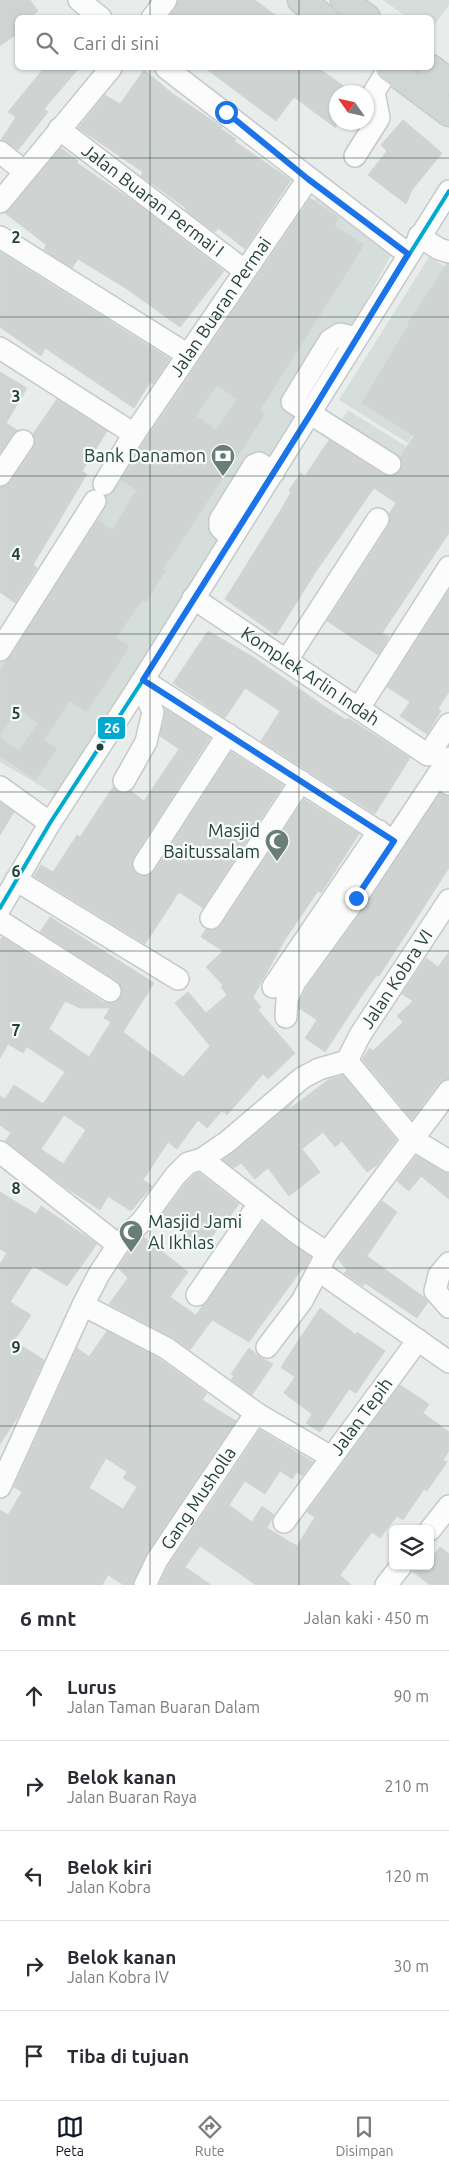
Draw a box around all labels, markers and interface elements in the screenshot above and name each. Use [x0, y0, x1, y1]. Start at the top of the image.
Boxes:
search box [15, 15, 434, 70]
icon: search [33, 29, 61, 57]
text: Cari di sini [73, 32, 159, 54]
north arrow [329, 85, 374, 130]
route start [215, 101, 238, 124]
street label: Jalan Buaran Permai I [79, 139, 228, 260]
text: 2 [11, 228, 21, 246]
street label: Jalan Buaran Permai [165, 233, 274, 380]
text: 3 [11, 387, 21, 405]
bank icon: Bank Danamon [210, 443, 236, 477]
place label: Bank Danamon [84, 445, 206, 465]
text: 4 [11, 545, 21, 563]
street label: Komplek Arlin Indah [238, 622, 384, 729]
text: 5 [11, 704, 21, 722]
line badge: 26 [97, 716, 126, 740]
text: 26 [104, 720, 120, 736]
unlabelled marker [95, 742, 105, 752]
place label: Masjid Baitussalam [163, 820, 260, 861]
mosque icon: Masjid Baitussalam [264, 828, 290, 862]
text: 6 [11, 862, 21, 880]
route end [345, 887, 368, 910]
street label: Jalan Kobra VI [356, 925, 436, 1032]
text: 7 [11, 1021, 21, 1039]
text: 8 [11, 1179, 21, 1197]
place label: Masjid Jami Al Ikhlas [148, 1211, 242, 1252]
mosque icon: Masjid Jami Al Ikhlas [118, 1219, 144, 1253]
text: 9 [11, 1338, 21, 1356]
street label: Jalan Tepih [326, 1373, 396, 1458]
street label: Gang Musholla [156, 1443, 239, 1553]
map controls [389, 1525, 434, 1570]
button: layers [389, 1525, 434, 1570]
text: 6 mnt [20, 1606, 76, 1630]
text: Jalan kaki · 450 m [304, 1609, 429, 1627]
text: Lurus [67, 1676, 116, 1698]
icon: ahead [20, 1682, 48, 1710]
text: 90 m [393, 1687, 429, 1705]
text: Jalan Taman Buaran Dalam [67, 1698, 260, 1716]
text: Belok kanan [67, 1766, 176, 1788]
icon: right [20, 1772, 48, 1800]
text: 210 m [384, 1777, 429, 1795]
text: Jalan Buaran Raya [67, 1788, 197, 1806]
text: Belok kiri [67, 1856, 152, 1878]
icon: left [20, 1862, 48, 1890]
text: 120 m [384, 1867, 429, 1885]
text: Jalan Kobra [67, 1878, 151, 1896]
text: Belok kanan [67, 1946, 176, 1968]
icon: right [20, 1952, 48, 1980]
text: 30 m [393, 1957, 429, 1975]
text: Jalan Kobra IV [67, 1968, 169, 1986]
icon: arrive [20, 2042, 48, 2070]
text: Tiba di tujuan [67, 2045, 189, 2067]
tab: Peta [55, 2113, 84, 2159]
tab: Rute [195, 2113, 225, 2159]
tab: Disimpan [335, 2113, 394, 2159]

